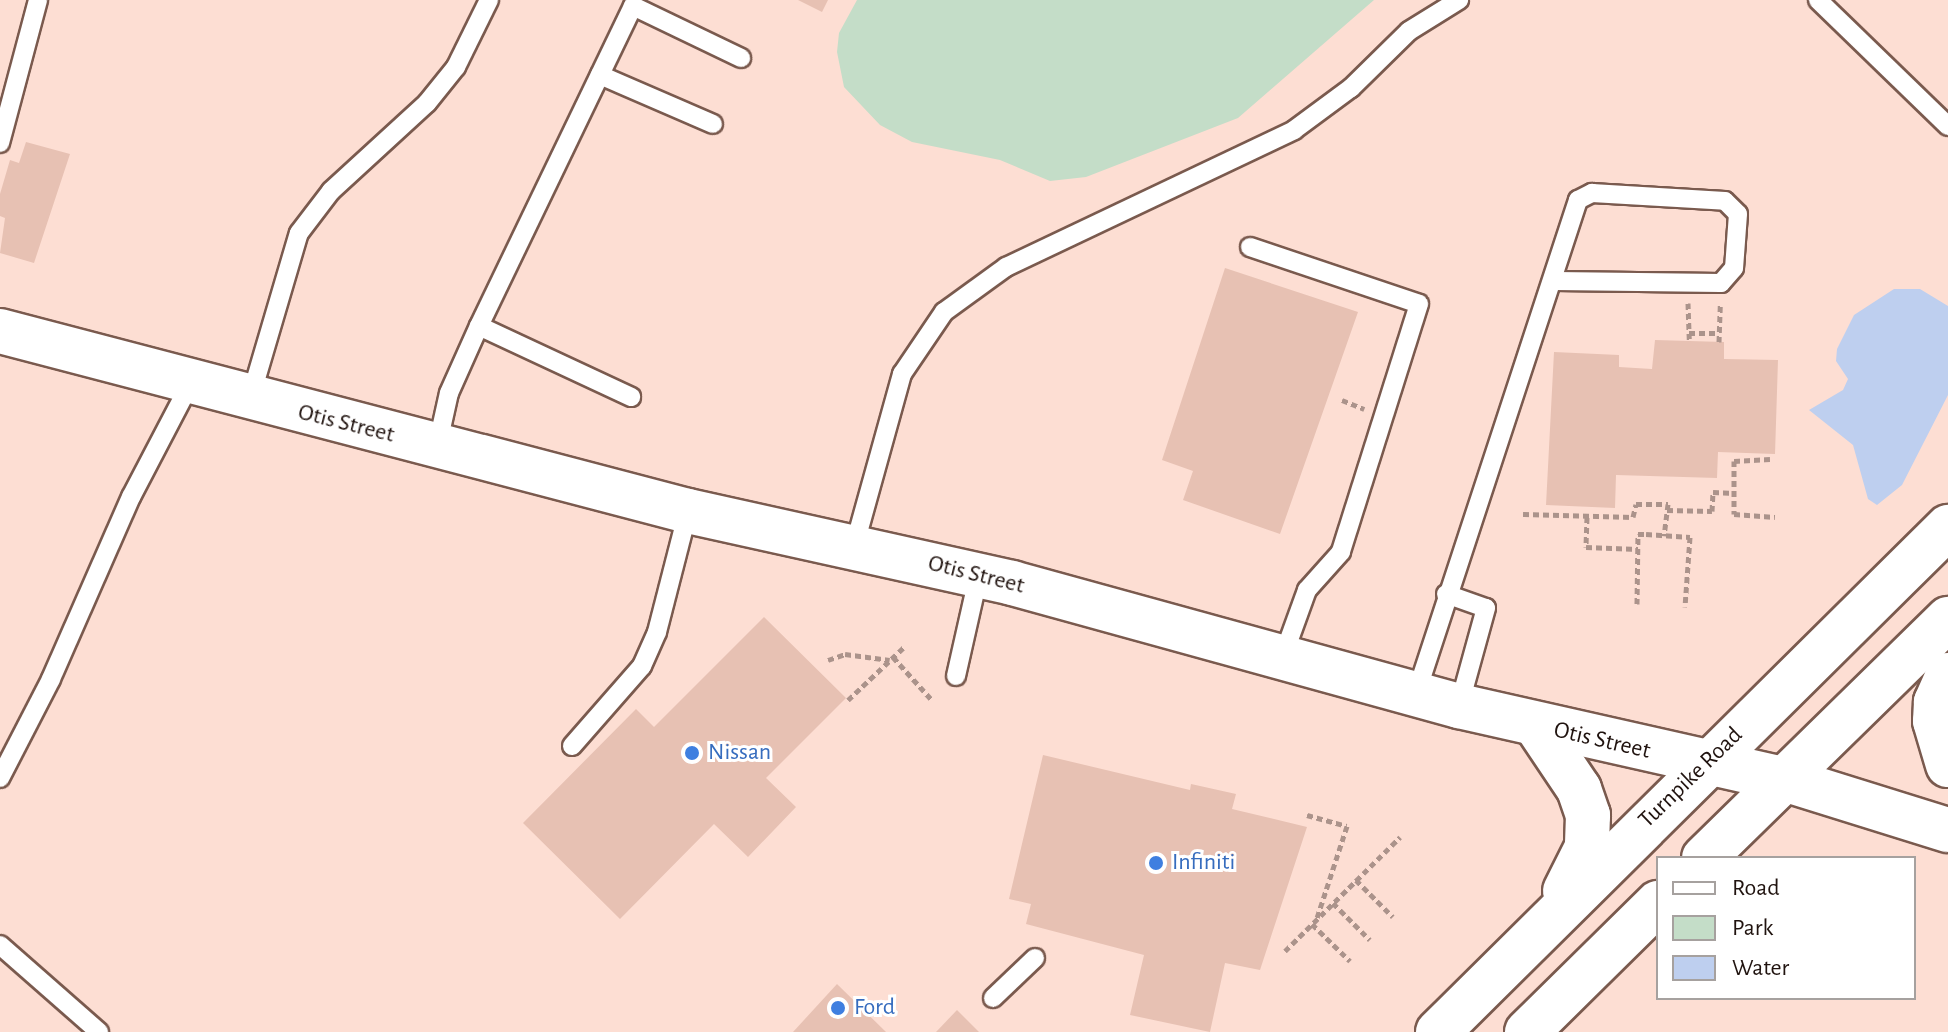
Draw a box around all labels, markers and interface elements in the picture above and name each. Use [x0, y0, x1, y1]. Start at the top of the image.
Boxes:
street label: Otis Street [295, 398, 397, 450]
street label: Otis Street [925, 549, 1027, 601]
street label: Otis Street [1551, 716, 1653, 766]
street label: Turnpike Road [1633, 721, 1749, 835]
place label: Nissan [708, 739, 771, 767]
marker: Nissan [683, 744, 701, 762]
place label: Infiniti [1172, 849, 1235, 877]
marker: Infiniti [1147, 854, 1165, 872]
legend [1656, 856, 1916, 1000]
text: Road [1732, 876, 1780, 900]
text: Park [1732, 916, 1773, 940]
text: Water [1732, 956, 1789, 980]
place label: Ford [854, 994, 895, 1022]
marker: Ford [829, 999, 847, 1017]

